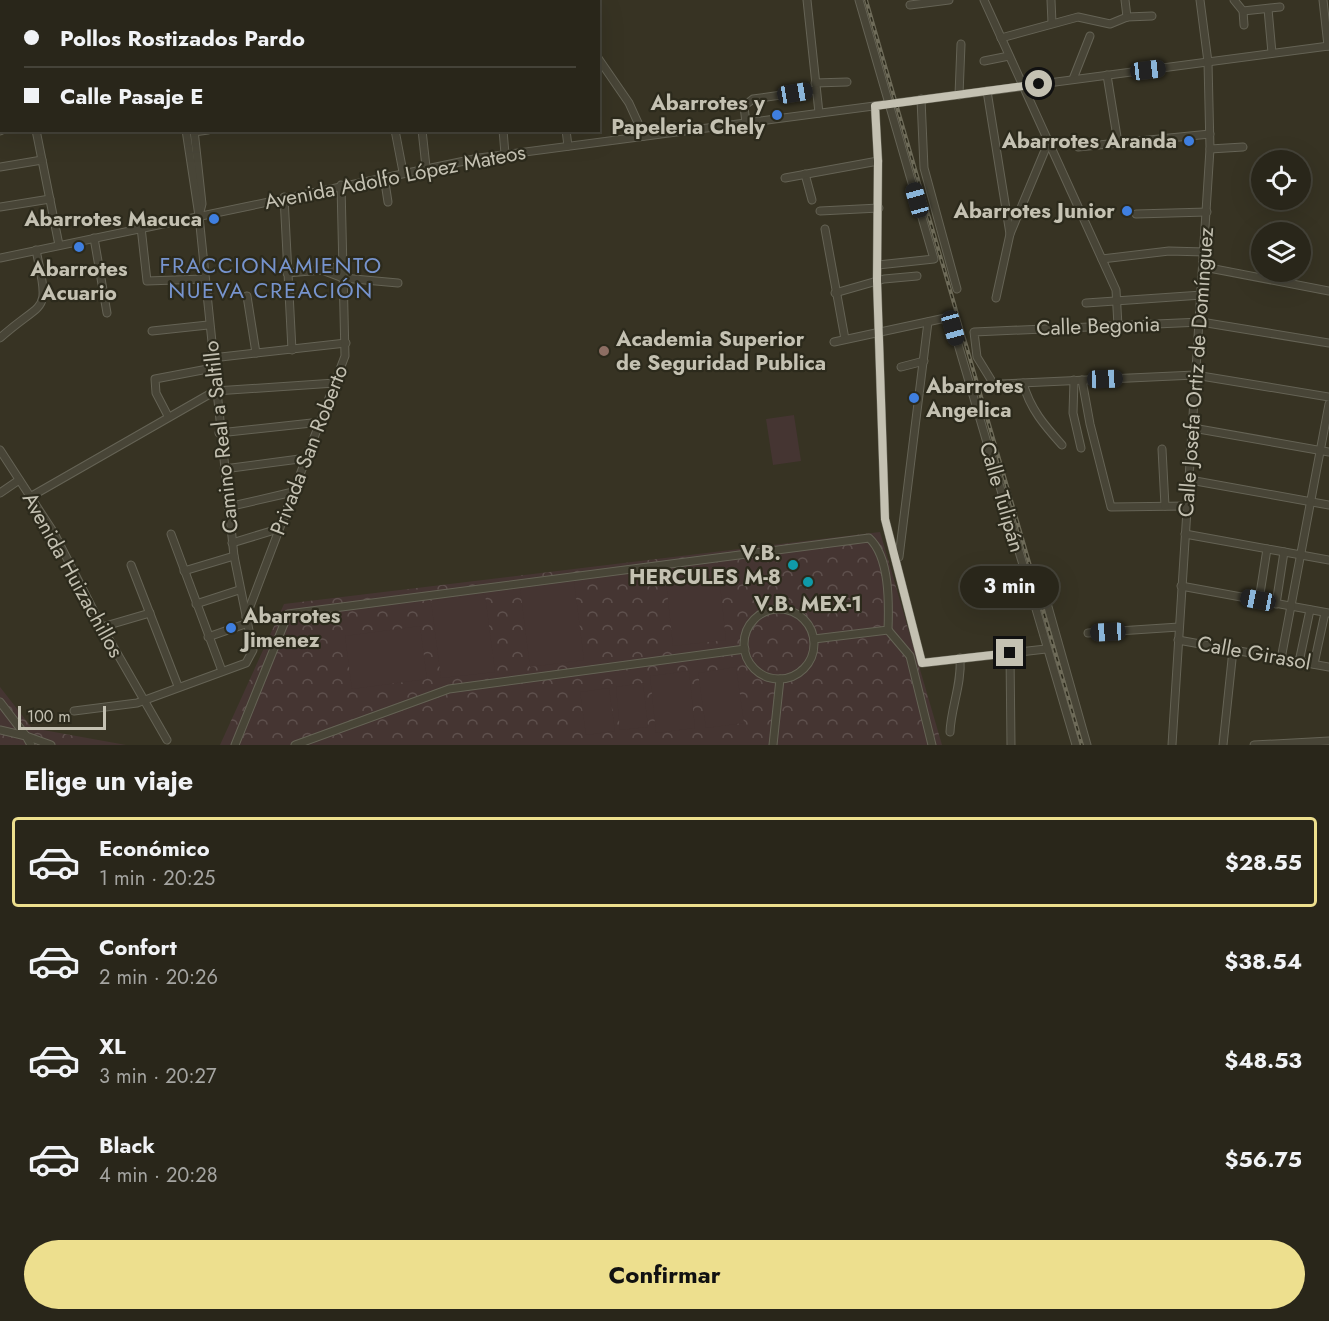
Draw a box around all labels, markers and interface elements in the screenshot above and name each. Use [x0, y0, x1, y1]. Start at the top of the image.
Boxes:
text: Pollos Rostizados Pardo [60, 22, 305, 54]
car [1129, 59, 1167, 81]
route start [1025, 70, 1052, 97]
text: Calle Pasaje E [60, 80, 204, 112]
car [776, 81, 814, 105]
place label: Abarrotes y Papeleria Chely [611, 88, 766, 142]
marker: Abarrotes y Papeleria Chely [770, 108, 784, 122]
place label: Abarrotes Aranda [1001, 126, 1177, 156]
marker: Abarrotes Aranda [1182, 134, 1196, 148]
street label: Avenida Adolfo López Mateos [262, 137, 528, 217]
map controls [1251, 150, 1311, 282]
button: locate [1251, 150, 1311, 210]
car [903, 180, 931, 220]
place label: Abarrotes Junior [952, 196, 1115, 226]
place label: Abarrotes Macuca [23, 204, 202, 234]
marker: Abarrotes Junior [1120, 204, 1134, 218]
marker: Abarrotes Macuca [207, 212, 221, 226]
button: layers [1251, 222, 1311, 282]
street label: Calle Josefa Ortiz de Domínguez [1171, 226, 1221, 518]
marker: Abarrotes Acuario [72, 240, 86, 254]
district label: FRACCIONAMIENTO NUEVA CREACIÓN [159, 249, 383, 306]
place label: Abarrotes Acuario [29, 254, 128, 308]
car [939, 308, 967, 348]
street label: Calle Begonia [1036, 309, 1160, 343]
place label: Academia Superior de Seguridad Publica [615, 324, 826, 378]
street label: Camino Real a Saltillo [196, 339, 246, 535]
marker: Academia Superior de Seguridad Publica [597, 344, 611, 358]
street label: Privada San Roberto [263, 361, 355, 539]
car [1087, 369, 1123, 389]
place label: Abarrotes Angelica [925, 371, 1024, 425]
marker: Abarrotes Angelica [907, 391, 921, 405]
street label: Calle Tulipán [972, 438, 1032, 556]
street label: Avenida Huizachillos [15, 487, 131, 663]
place label: V.B. HERCULES M-8 [629, 538, 781, 592]
marker: V.B. HERCULES M-8 [786, 558, 800, 572]
callout: 3 min [960, 566, 1060, 608]
text: 3 min [984, 572, 1035, 601]
marker: V.B. MEX-1 [801, 575, 815, 589]
car [1239, 588, 1277, 612]
place label: V.B. MEX-1 [753, 589, 862, 619]
place label: Abarrotes Jimenez [239, 601, 341, 655]
marker: Abarrotes Jimenez [224, 621, 238, 635]
car [1090, 622, 1126, 642]
street label: Calle Girasol [1195, 628, 1313, 678]
route end [996, 639, 1023, 666]
scale bar [18, 703, 106, 730]
text: 100 m [27, 705, 71, 728]
text: Elige un viaje [24, 761, 193, 800]
text: Económico [99, 832, 210, 864]
icon: car [27, 835, 81, 889]
text: $28.55 [1225, 846, 1302, 878]
text: 1 min · 20:25 [99, 864, 215, 893]
text: Confort [99, 931, 177, 963]
icon: car [27, 934, 81, 988]
text: $38.54 [1225, 945, 1302, 977]
text: 2 min · 20:26 [99, 963, 218, 992]
text: XL [99, 1030, 126, 1062]
icon: car [27, 1033, 81, 1087]
text: $48.53 [1225, 1044, 1302, 1076]
text: 3 min · 20:27 [99, 1062, 216, 1091]
text: Black [99, 1129, 155, 1161]
icon: car [27, 1132, 81, 1186]
text: $56.75 [1225, 1143, 1302, 1175]
text: 4 min · 20:28 [99, 1161, 218, 1190]
button: Confirmar [24, 1240, 1305, 1309]

